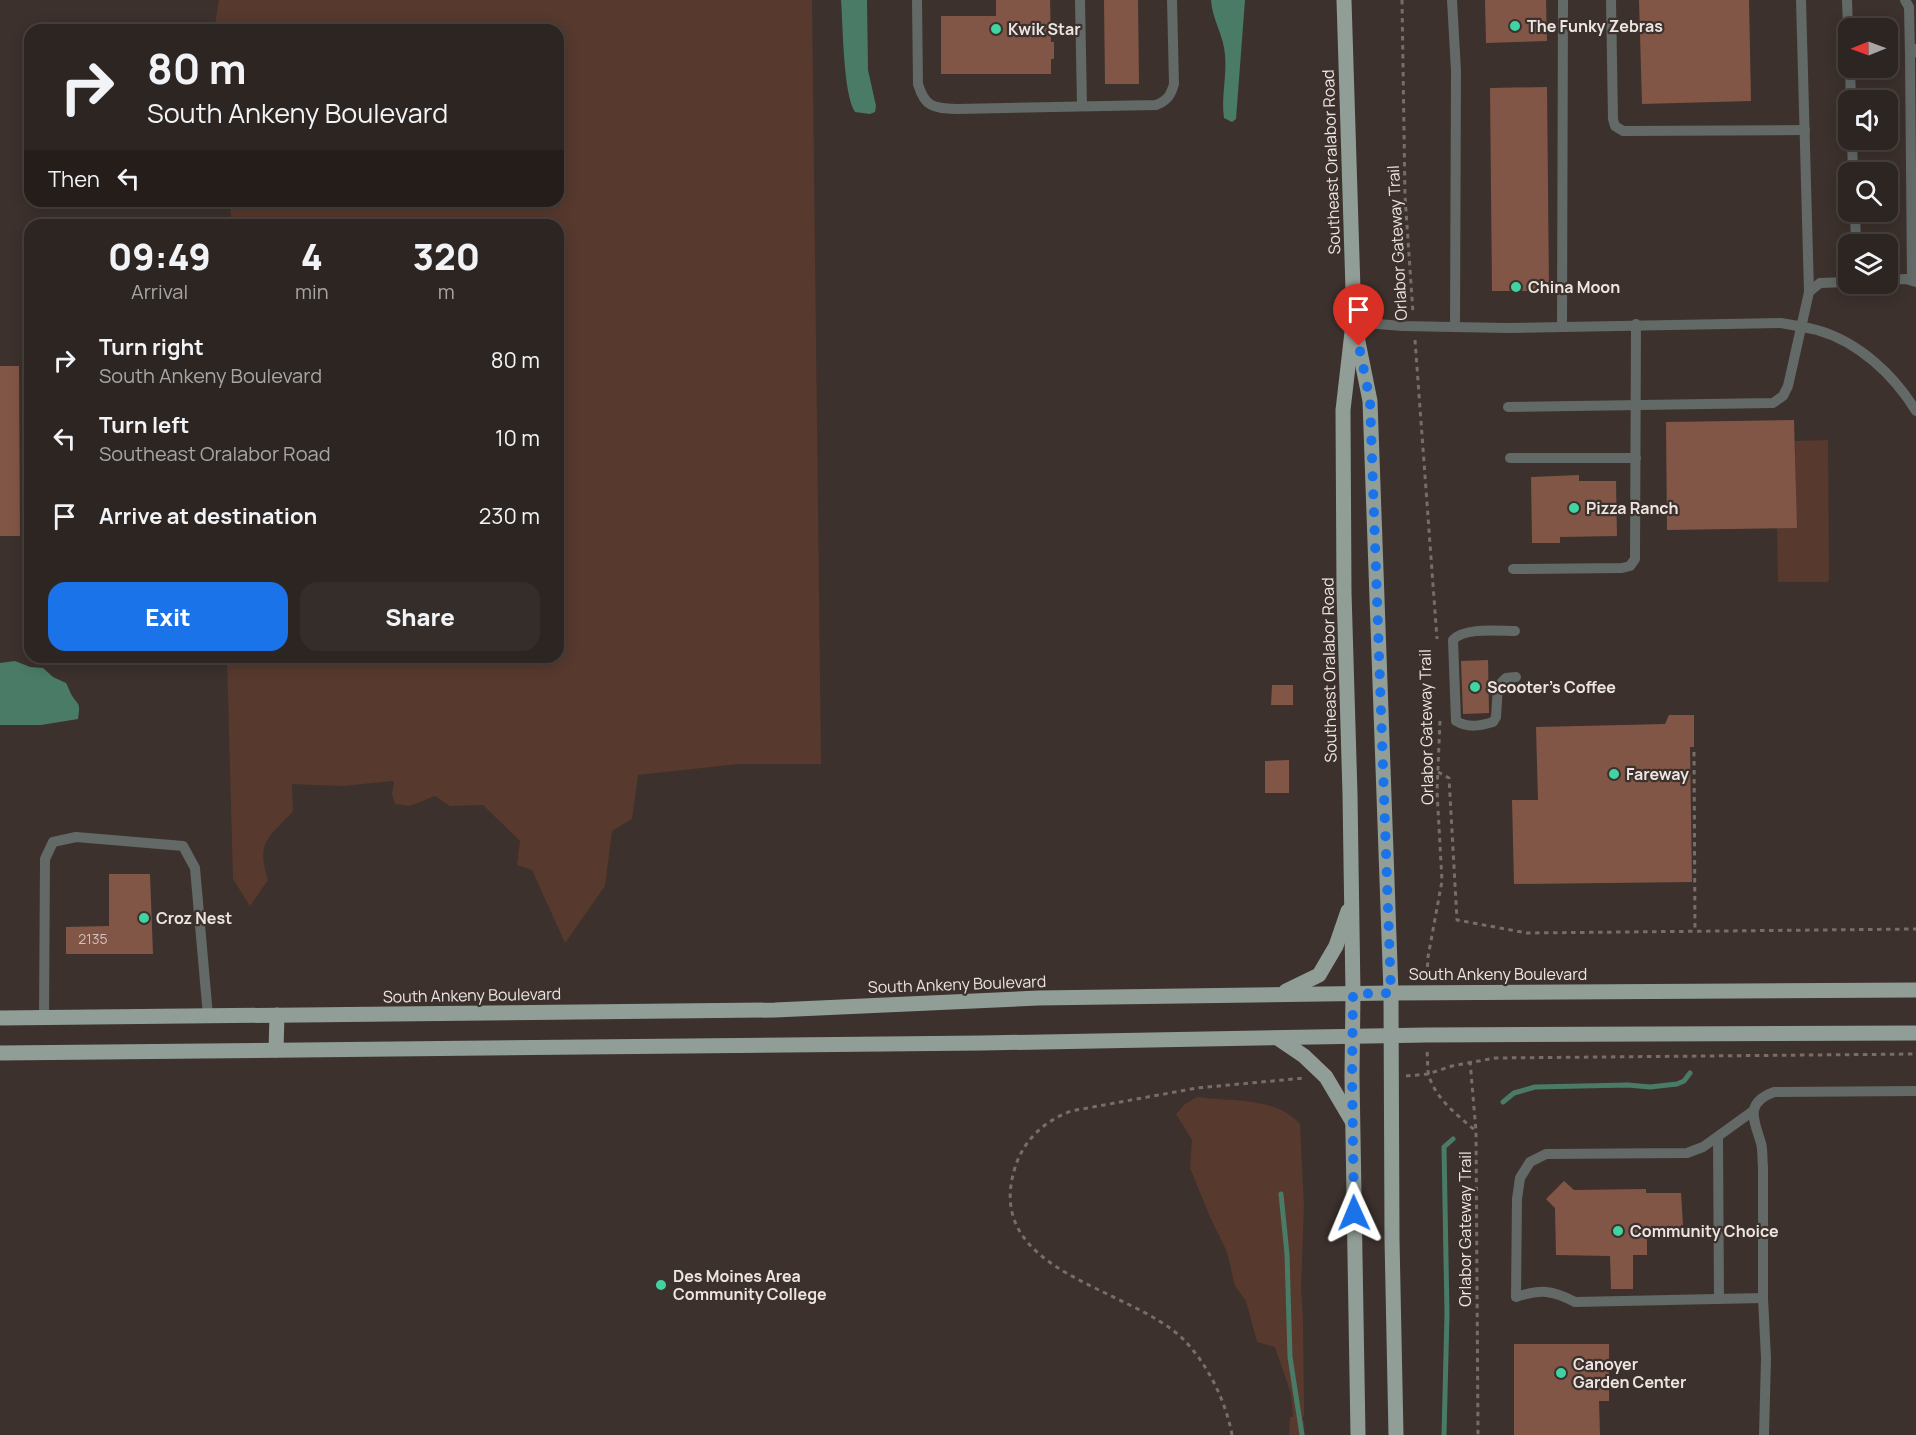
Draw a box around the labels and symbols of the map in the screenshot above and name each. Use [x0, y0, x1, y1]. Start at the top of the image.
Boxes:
place label: The Funky Zebras [1527, 15, 1663, 37]
place label: Kwik Star [1008, 18, 1081, 40]
north arrow [1838, 18, 1898, 78]
marker: The Funky Zebras [1508, 19, 1522, 33]
marker: Kwik Star [989, 22, 1003, 36]
street label: Southeast Oralabor Road [1317, 69, 1345, 255]
street label: Orlabor Gateway Trail [1382, 165, 1412, 321]
place label: China Moon [1528, 276, 1620, 298]
marker: China Moon [1509, 280, 1523, 294]
pin [1333, 284, 1384, 346]
place label: Pizza Ranch [1586, 497, 1679, 519]
marker: Pizza Ranch [1567, 501, 1581, 515]
street label: Southeast Oralabor Road [1316, 577, 1342, 763]
street label: Orlabor Gateway Trail [1414, 649, 1438, 805]
place label: Scooter's Coffee [1487, 676, 1616, 698]
marker: Scooter's Coffee [1468, 680, 1482, 694]
place label: Fareway [1626, 763, 1689, 785]
marker: Fareway [1607, 767, 1621, 781]
place label: Croz Nest [156, 907, 232, 929]
marker: Croz Nest [137, 911, 151, 925]
house number: 2135 [78, 929, 108, 948]
street label: South Ankeny Boulevard [1409, 963, 1587, 985]
street label: South Ankeny Boulevard [867, 970, 1047, 998]
street label: South Ankeny Boulevard [383, 982, 561, 1008]
street label: Orlabor Gateway Trail [1454, 1151, 1476, 1307]
position arrow [1322, 1181, 1386, 1245]
place label: Community Choice [1630, 1220, 1779, 1242]
marker: Community Choice [1611, 1224, 1625, 1238]
place label: Des Moines Area Community College [673, 1265, 827, 1305]
marker: Des Moines Area Community College [654, 1278, 668, 1292]
place label: Canoyer Garden Center [1573, 1353, 1686, 1393]
marker: Canoyer Garden Center [1554, 1366, 1568, 1380]

